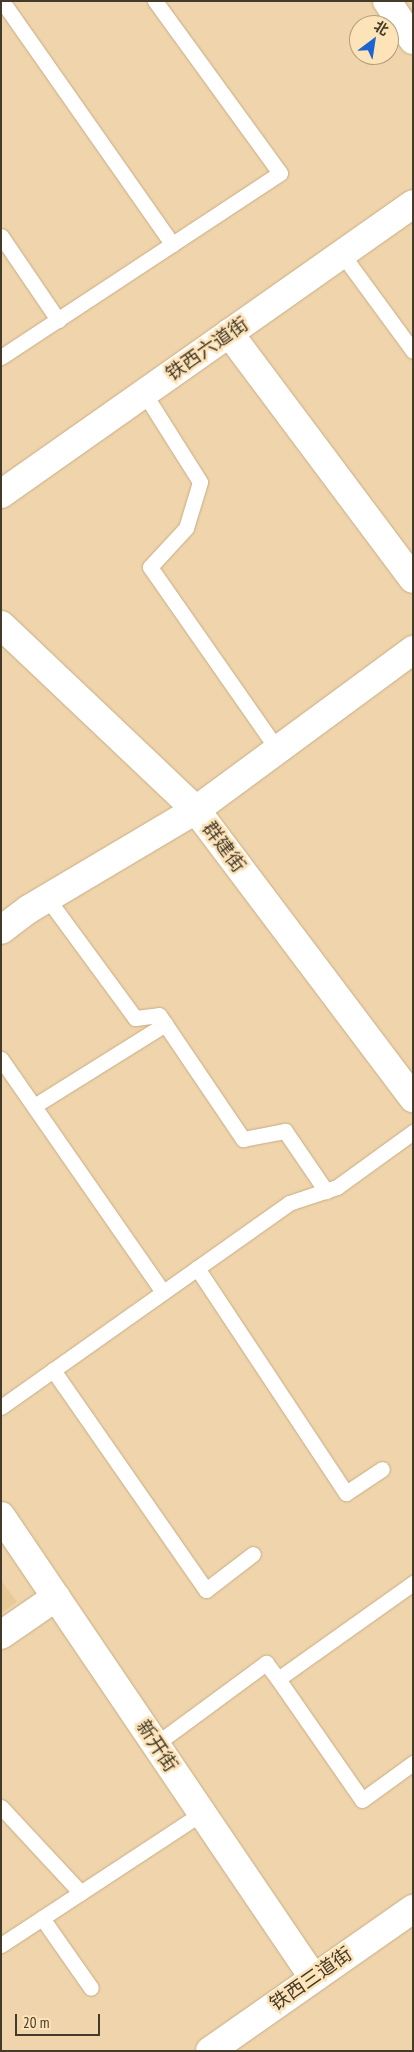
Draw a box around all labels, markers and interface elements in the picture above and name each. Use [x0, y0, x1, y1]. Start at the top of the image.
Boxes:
north arrow [349, 15, 399, 65]
text: 北 [371, 17, 392, 39]
street label: 铁西六道街 [162, 312, 252, 386]
street label: 群建街 [198, 817, 250, 877]
street label: 新开街 [132, 1716, 182, 1776]
street label: 铁西三道街 [266, 1942, 356, 2016]
scale bar [18, 2004, 102, 2036]
text: 20 m [23, 2013, 49, 2032]

